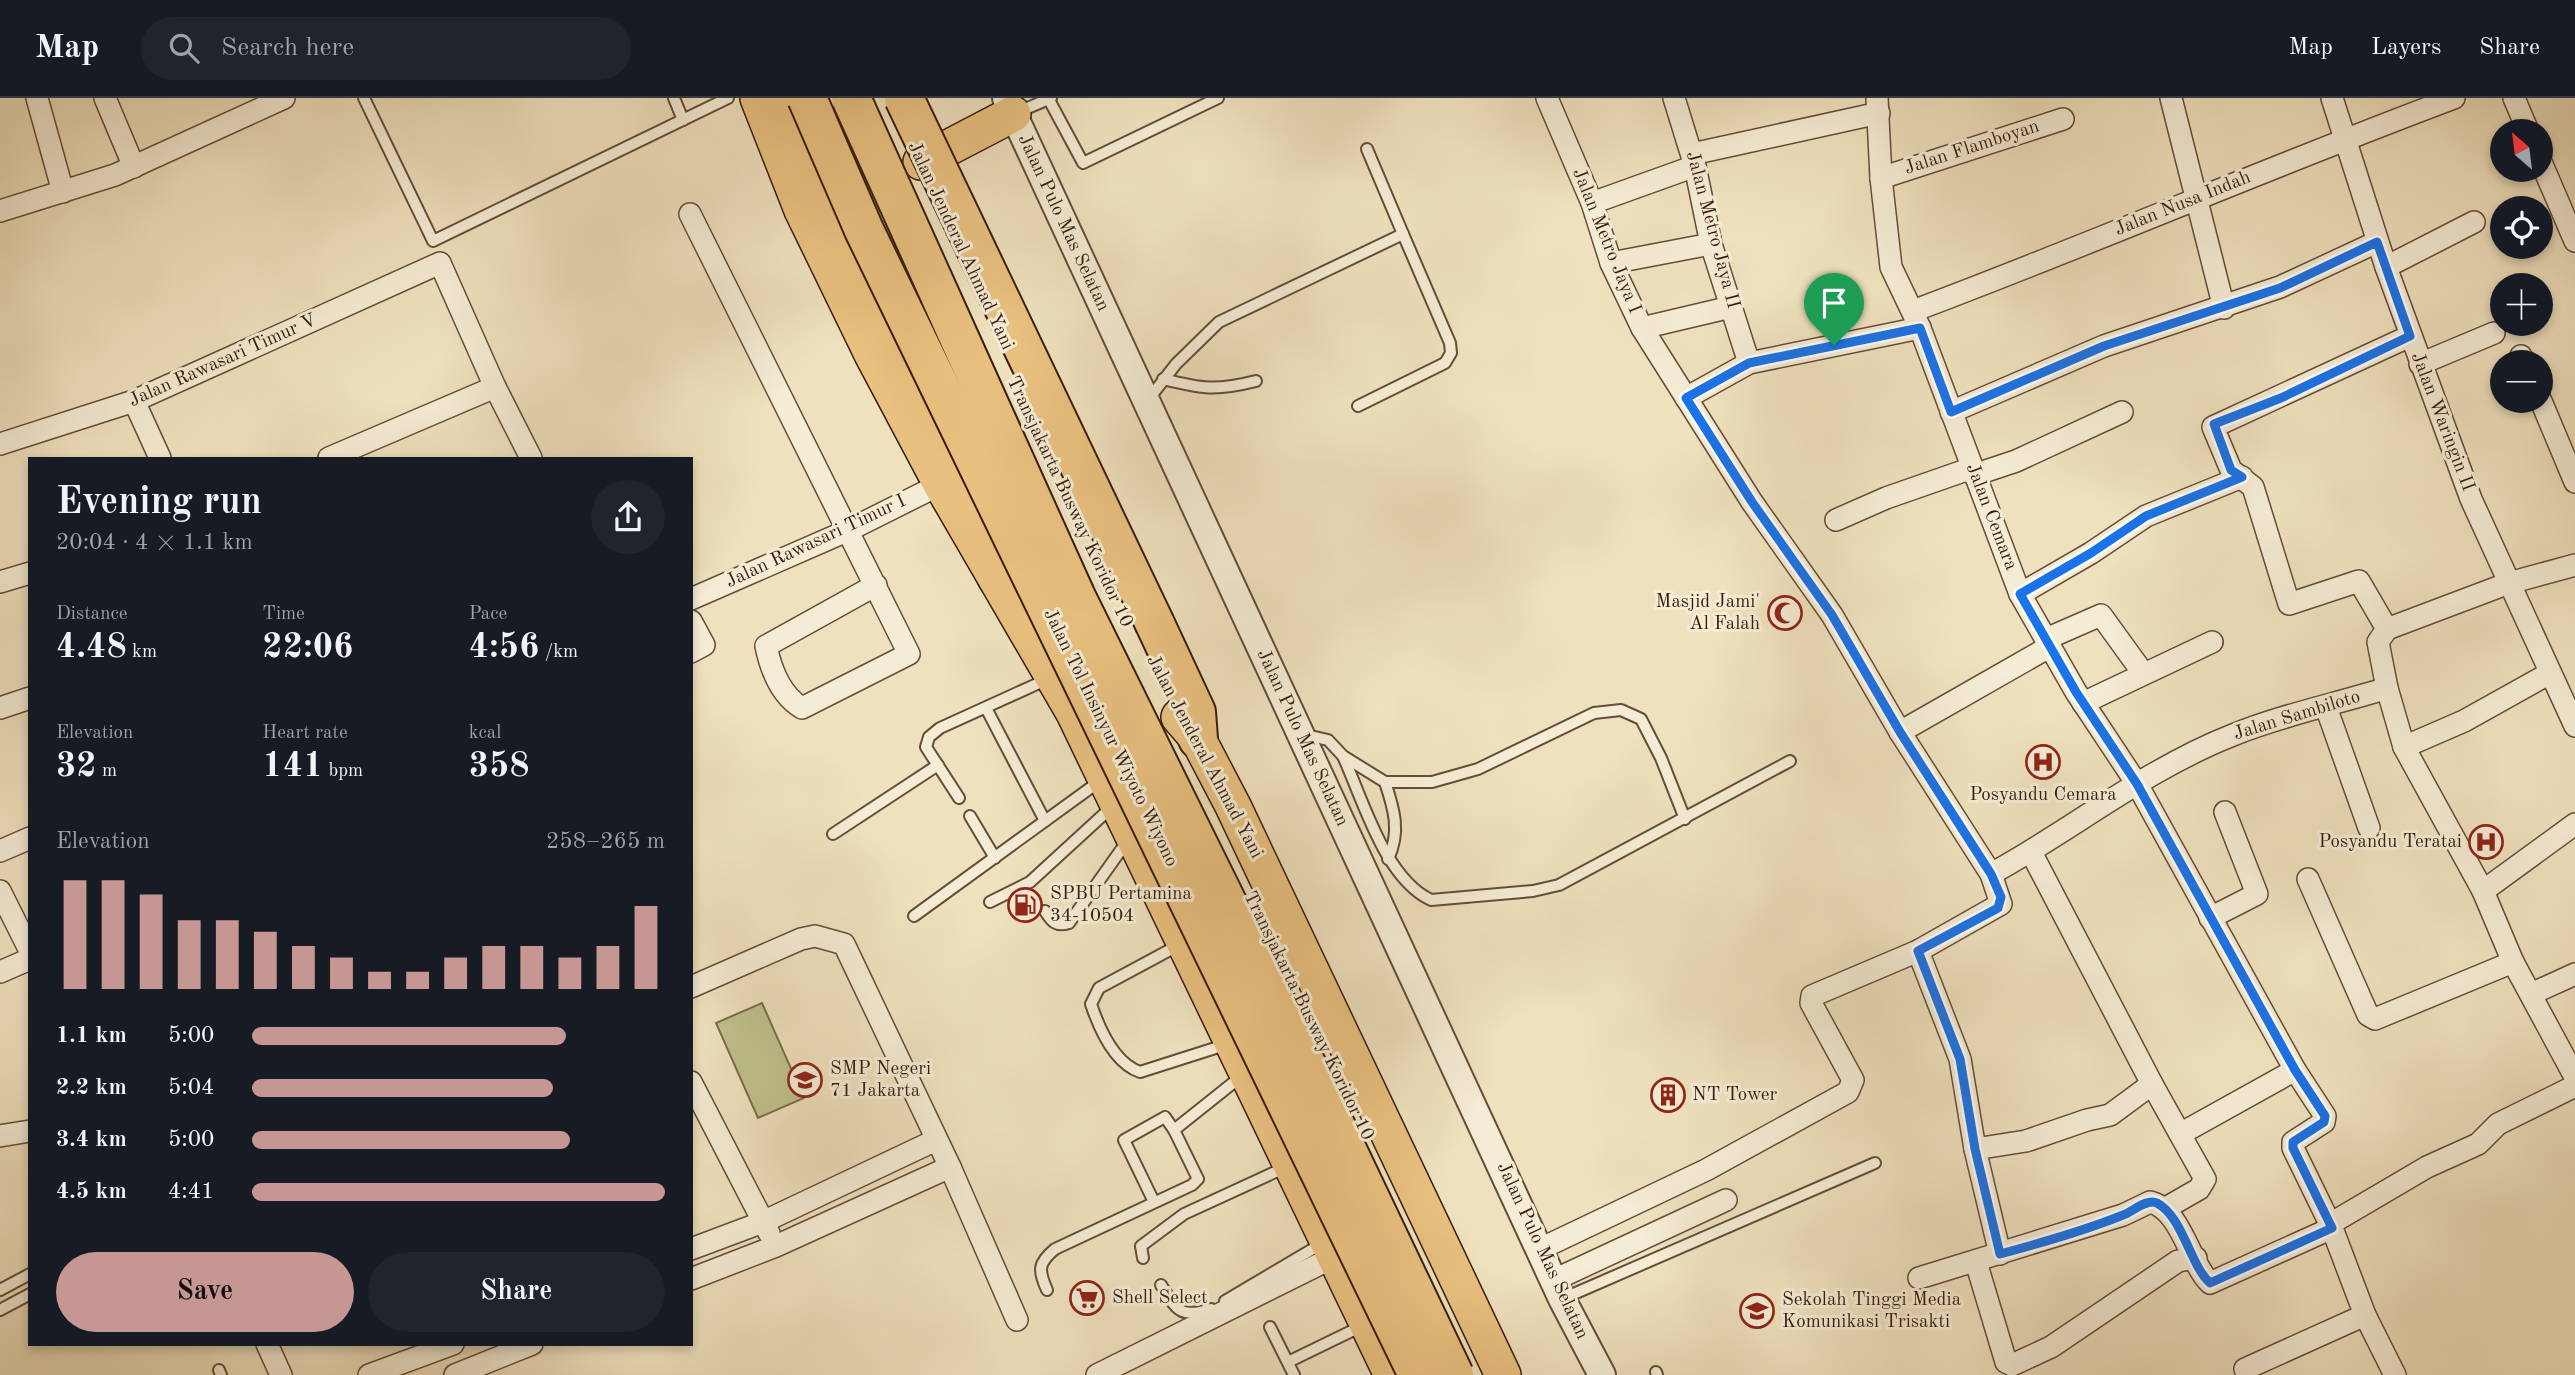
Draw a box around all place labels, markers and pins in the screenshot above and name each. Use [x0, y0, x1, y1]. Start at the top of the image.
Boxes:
pin [1804, 273, 1864, 345]
place label: Masjid Jami' Al Falah [1656, 593, 1760, 634]
mosque icon: Masjid Jami' Al Falah [1766, 594, 1804, 632]
hospital icon: Posyandu Cemara [2024, 743, 2062, 781]
place label: Posyandu Cemara [1969, 786, 2117, 805]
hospital icon: Posyandu Teratai [2467, 823, 2505, 861]
place label: Posyandu Teratai [2319, 833, 2462, 852]
place label: SPBU Pertamina 34-10504 [1050, 885, 1193, 926]
fuel station icon: SPBU Pertamina 34-10504 [1006, 886, 1044, 924]
place label: SMP Negeri 71 Jakarta [830, 1060, 931, 1101]
school or university icon: SMP Negeri 71 Jakarta [786, 1061, 824, 1099]
building icon: NT Tower [1649, 1076, 1687, 1114]
place label: NT Tower [1692, 1086, 1777, 1105]
supermarket icon: Shell Select [1068, 1279, 1106, 1317]
place label: Shell Select [1112, 1289, 1208, 1308]
place label: Sekolah Tinggi Media Komunikasi Trisakti [1782, 1291, 1962, 1332]
school or university icon: Sekolah Tinggi Media Komunikasi Trisakti [1738, 1292, 1776, 1330]

